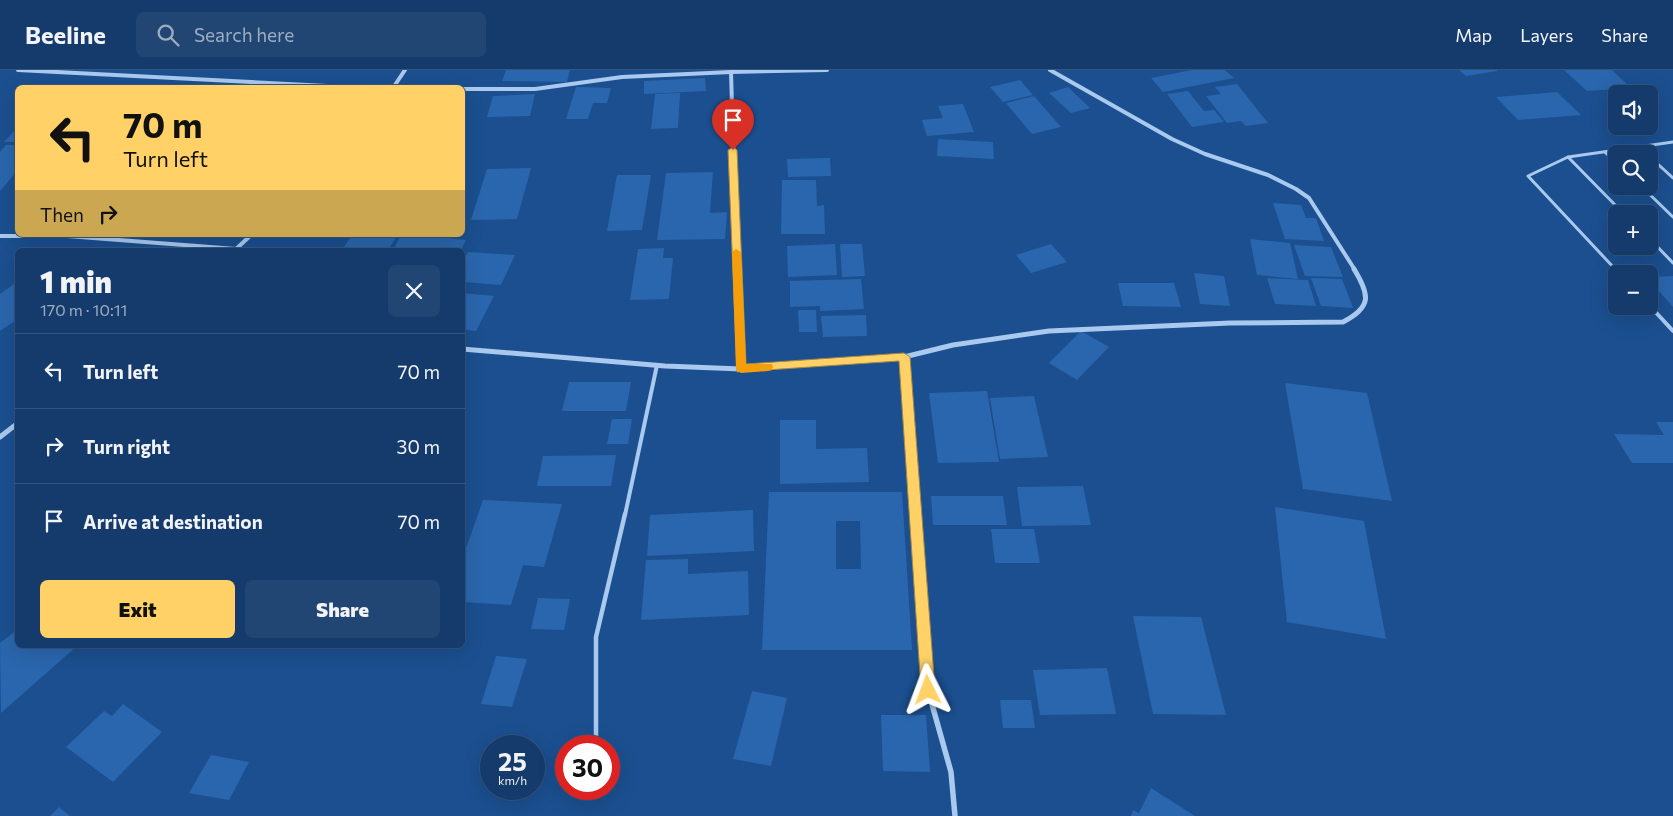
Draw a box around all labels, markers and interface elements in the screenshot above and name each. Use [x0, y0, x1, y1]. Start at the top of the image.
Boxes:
search box [136, 12, 486, 57]
text: Beeline [25, 20, 106, 49]
icon: search [154, 21, 182, 49]
text: Search here [194, 23, 294, 46]
text: Map [1455, 24, 1492, 46]
text: Layers [1520, 24, 1573, 46]
text: Share [1601, 24, 1648, 46]
map controls [1608, 85, 1658, 315]
button: sound [1608, 85, 1658, 135]
pin [712, 99, 754, 150]
text: 70 m [123, 102, 203, 145]
icon: left [40, 105, 105, 170]
icon: arrive [719, 106, 747, 134]
text: Turn left [123, 145, 208, 172]
button: search [1608, 145, 1658, 195]
icon: right [94, 200, 122, 228]
text: Then [40, 203, 84, 226]
button: + [1608, 205, 1658, 255]
text: 1 min [40, 262, 112, 299]
button: close [388, 265, 440, 317]
button: − [1608, 265, 1658, 315]
text: 170 m · 10:11 [40, 300, 127, 319]
icon: left [40, 357, 68, 385]
text: Turn left [83, 360, 158, 383]
text: 70 m [397, 360, 440, 383]
icon: right [40, 432, 68, 460]
text: Turn right [83, 435, 170, 458]
text: 30 m [397, 435, 440, 458]
icon: arrive [40, 507, 68, 535]
text: Arrive at destination [83, 510, 263, 533]
text: 70 m [397, 510, 440, 533]
button: Exit [40, 580, 235, 638]
button: Share [245, 580, 440, 638]
position arrow [901, 663, 953, 715]
speed limit sign: 30 [555, 735, 620, 800]
text: 25 [498, 746, 527, 776]
text: km/h [498, 773, 527, 787]

